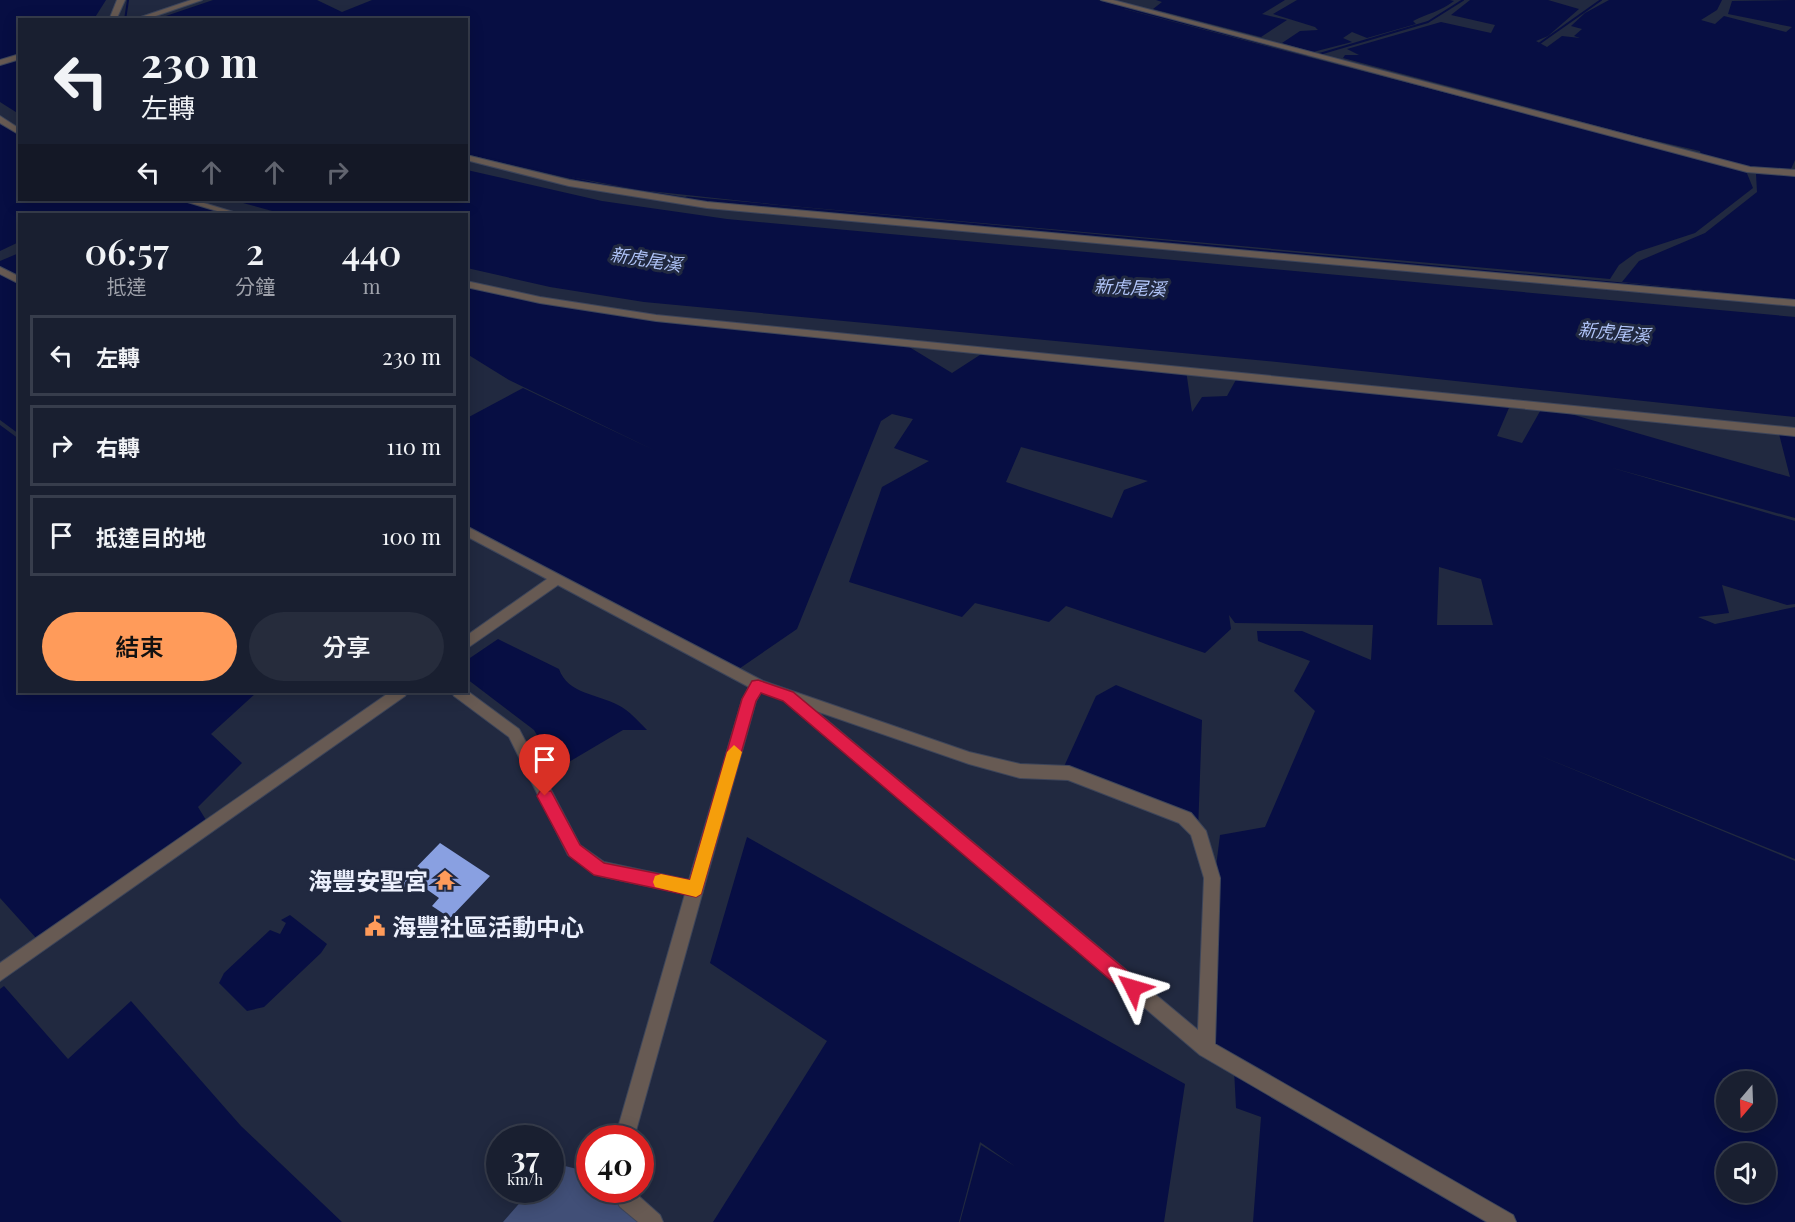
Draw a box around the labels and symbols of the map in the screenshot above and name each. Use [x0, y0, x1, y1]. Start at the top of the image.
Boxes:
water label: 新虎尾溪 [609, 242, 686, 277]
water label: 新虎尾溪 [1093, 273, 1170, 301]
water label: 新虎尾溪 [1577, 316, 1654, 348]
pin [519, 734, 570, 796]
place label: 海豐安聖宮 [308, 864, 428, 896]
temple icon: 海豐安聖宮 [433, 868, 457, 892]
place label: 海豐社區活動中心 [392, 910, 584, 942]
public building icon: 海豐社區活動中心 [363, 914, 387, 938]
position arrow [1101, 956, 1165, 1020]
north arrow [1716, 1071, 1776, 1131]
speed limit sign: 40 [576, 1125, 654, 1203]

